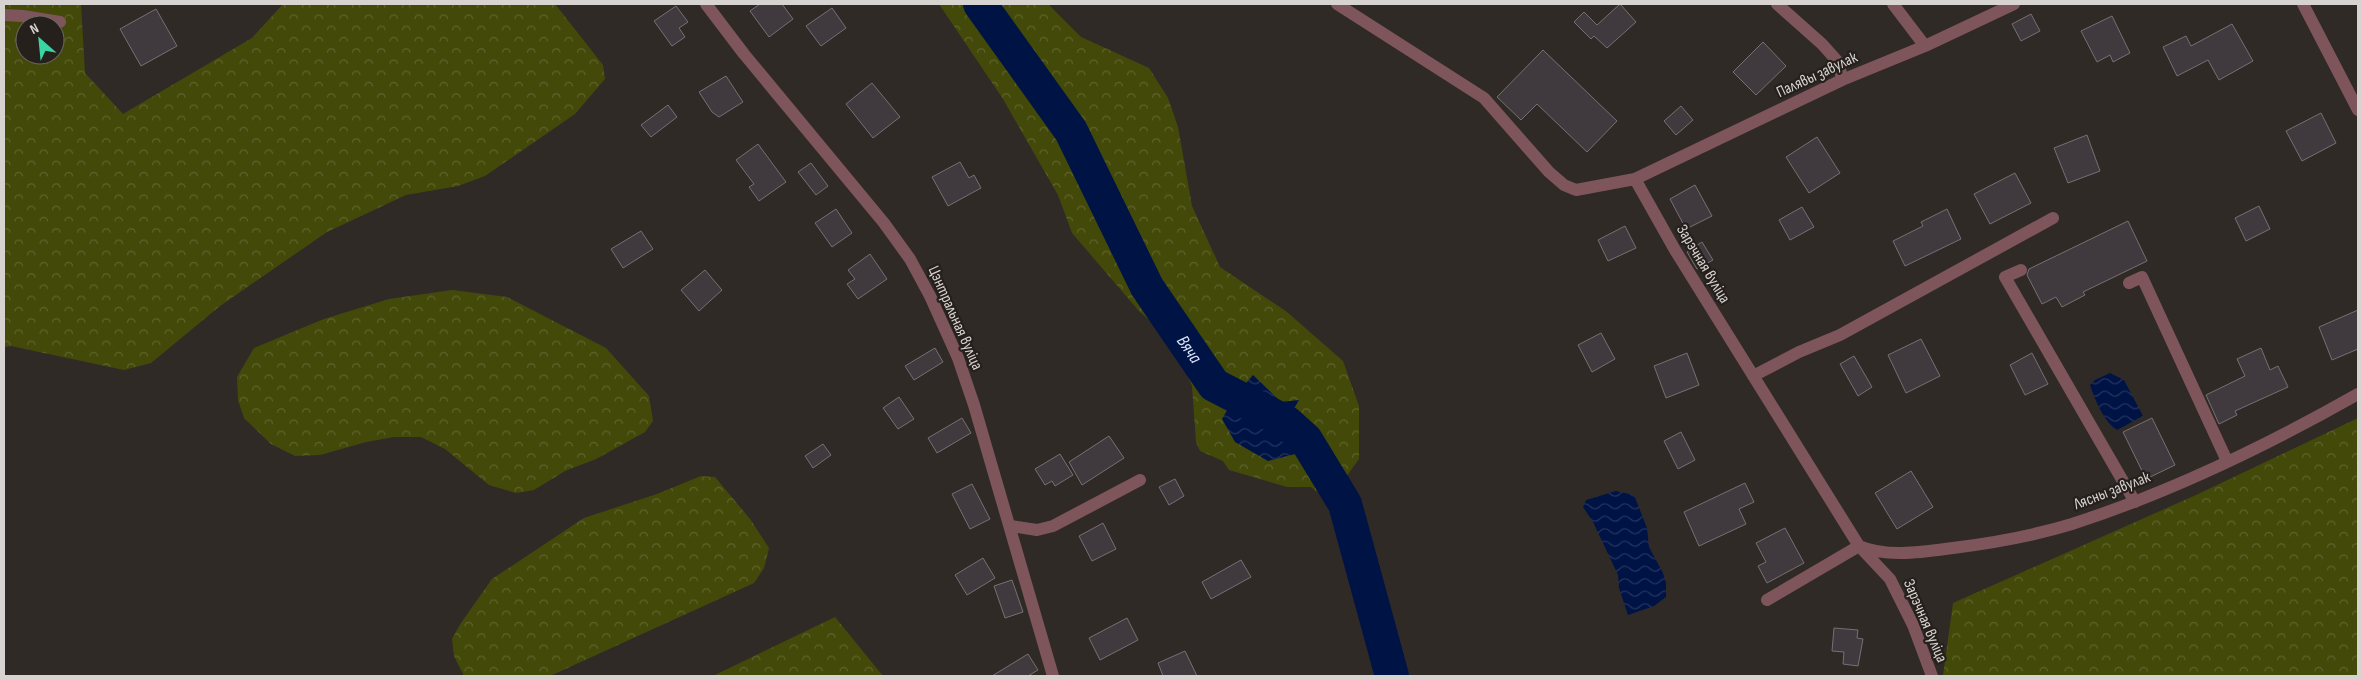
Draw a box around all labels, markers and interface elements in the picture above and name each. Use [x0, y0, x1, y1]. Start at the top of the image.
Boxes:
north arrow [15, 15, 65, 65]
text: N [27, 20, 42, 38]
street label: Палявы завулак [1774, 48, 1861, 102]
street label: Зарэчная вуліца [1672, 221, 1734, 307]
street label: Цэнтральная вуліца [924, 263, 986, 373]
water label: Вяча [1173, 331, 1207, 368]
street label: Лясны завулак [2070, 467, 2154, 515]
street label: Зарэчная вуліца [1899, 577, 1951, 665]

